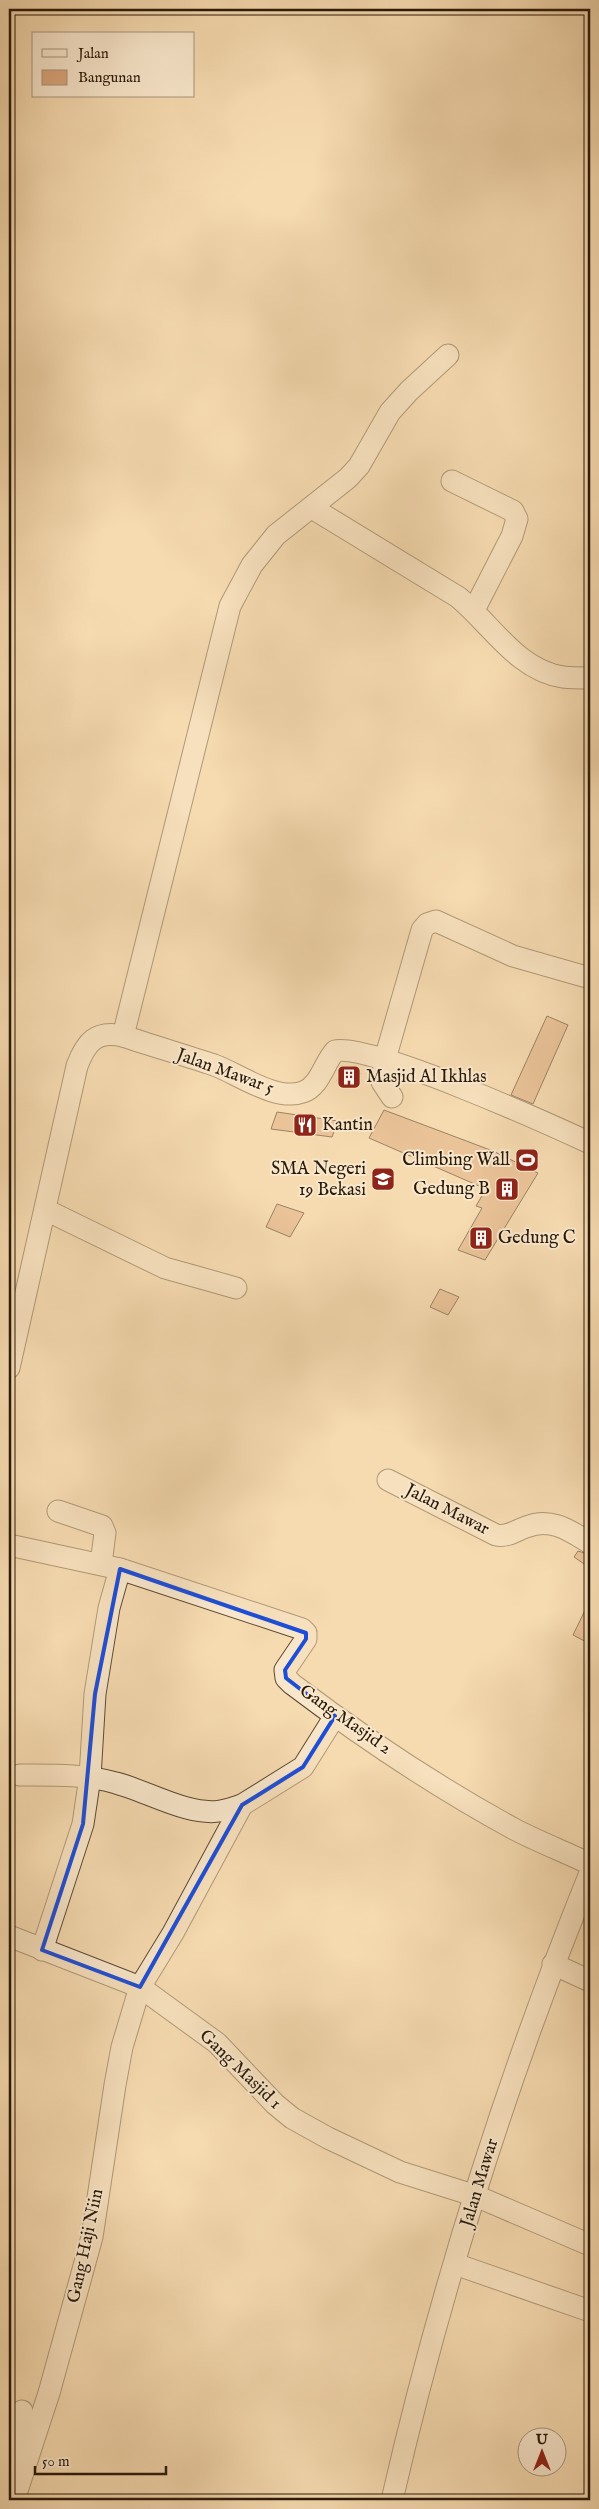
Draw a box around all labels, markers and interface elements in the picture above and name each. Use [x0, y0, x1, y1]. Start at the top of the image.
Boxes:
legend [32, 32, 195, 98]
text: Jalan [76, 44, 109, 63]
text: Bangunan [78, 68, 141, 87]
street label: Jalan Mawar 5 [171, 1043, 277, 1100]
building icon: Masjid Al Ikhlas [336, 1064, 362, 1090]
place label: Masjid Al Ikhlas [366, 1066, 487, 1089]
restaurant icon: Kantin [292, 1112, 318, 1138]
place label: Kantin [322, 1114, 373, 1137]
sports icon: Climbing Wall [514, 1147, 540, 1173]
place label: Climbing Wall [402, 1149, 510, 1172]
place label: SMA Negeri 19 Bekasi [271, 1158, 366, 1202]
school or university icon: SMA Negeri 19 Bekasi [370, 1166, 396, 1192]
building icon: Gedung B [494, 1176, 520, 1202]
place label: Gedung B [413, 1178, 490, 1201]
building icon: Gedung C [468, 1225, 494, 1251]
place label: Gedung C [498, 1227, 576, 1250]
street label: Jalan Mawar [399, 1478, 493, 1541]
street label: Gang Masjid 2 [294, 1680, 396, 1760]
street label: Gang Masjid 1 [194, 2025, 286, 2115]
street label: Jalan Mawar [455, 2135, 504, 2232]
street label: Gang Haji Niin [63, 2186, 109, 2305]
north arrow [516, 2426, 566, 2476]
text: U [535, 2431, 549, 2449]
scale bar [35, 2444, 166, 2476]
text: 50 m [42, 2452, 70, 2471]

